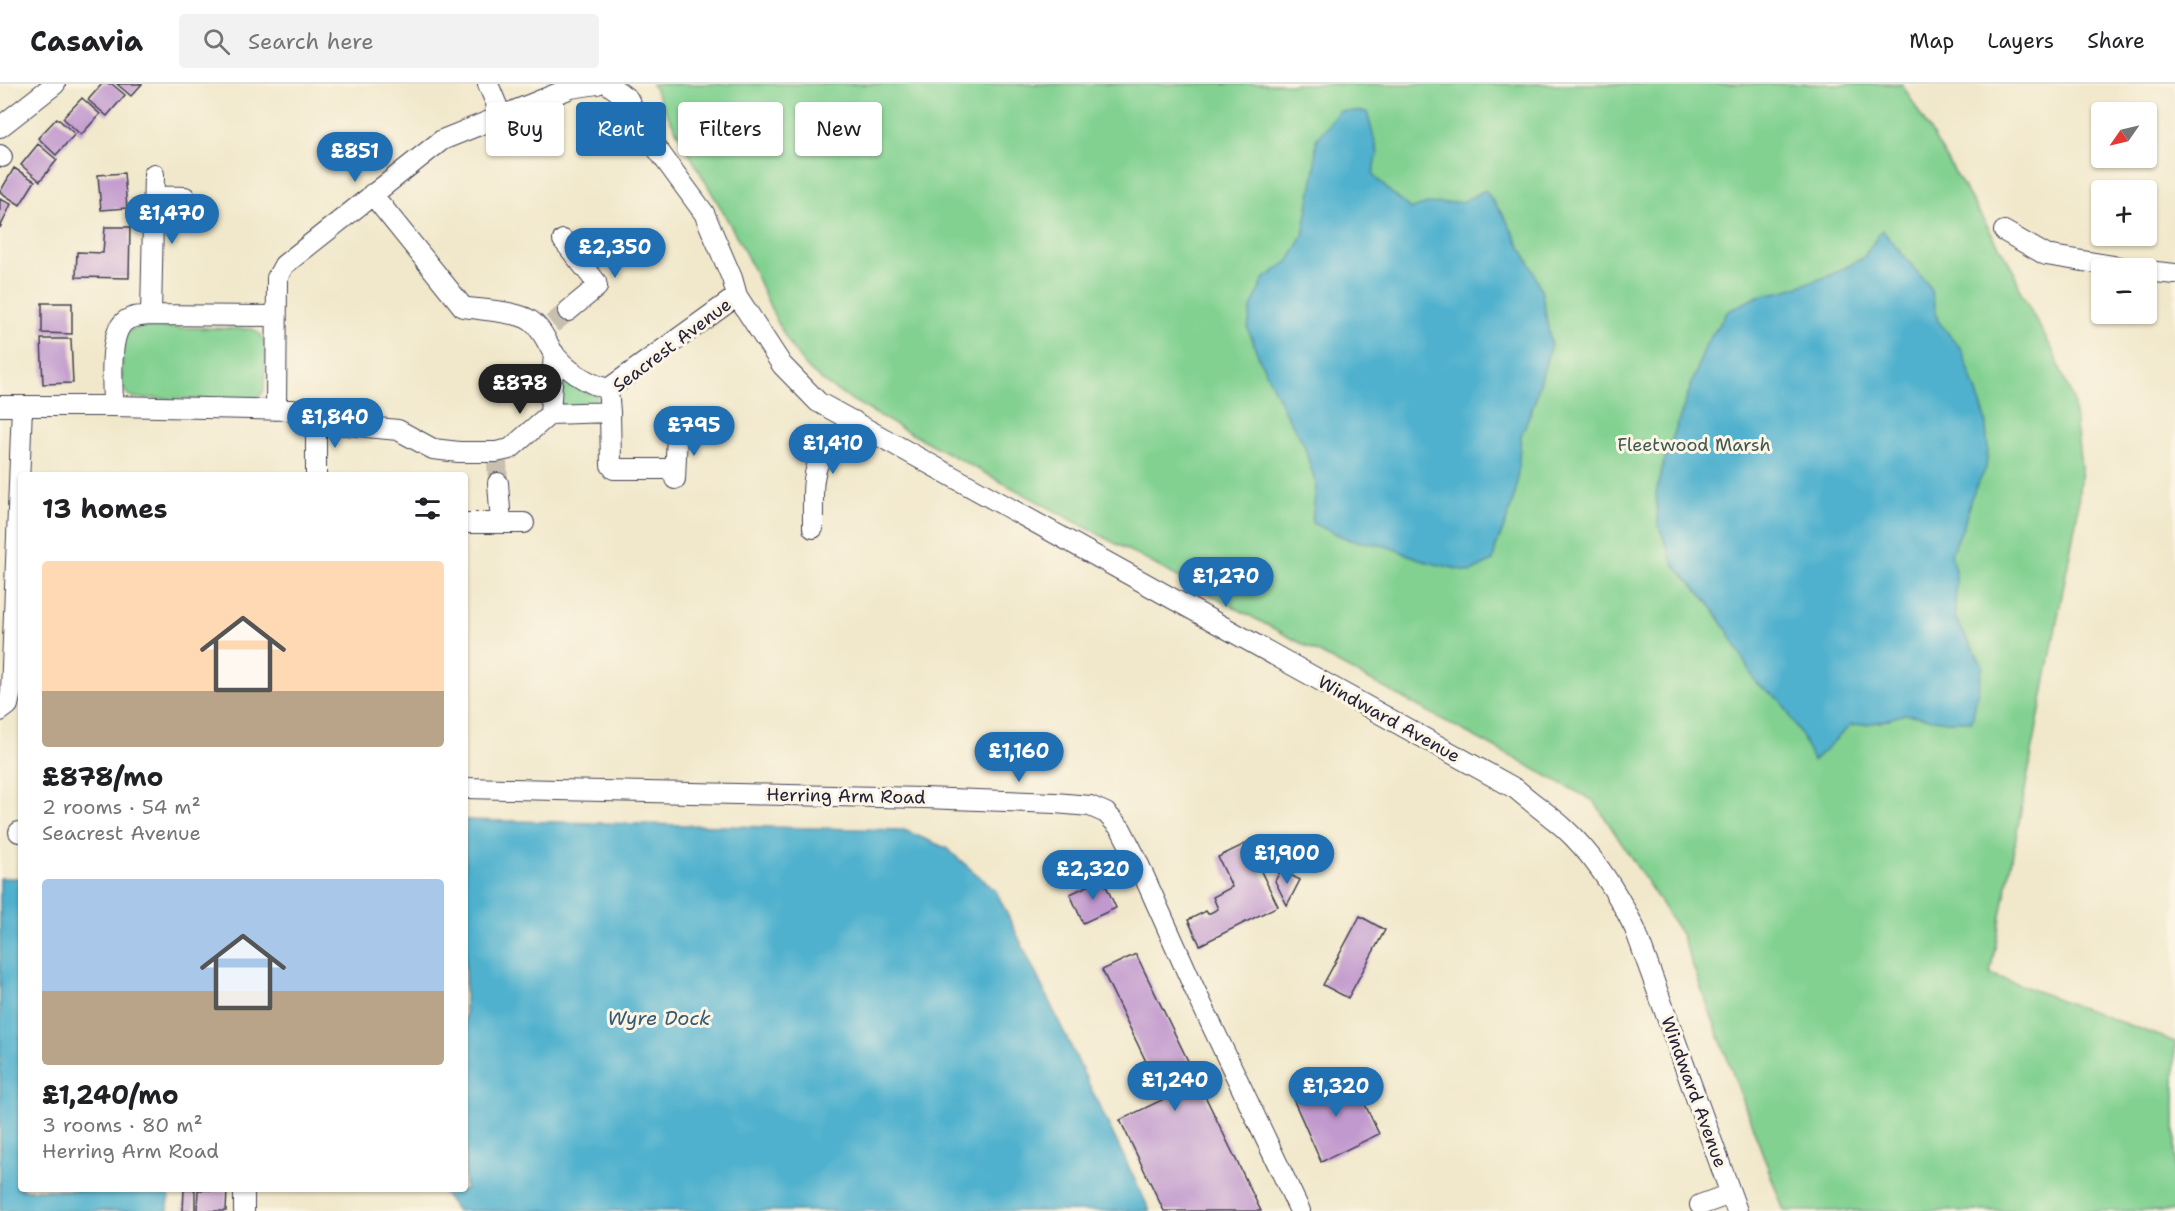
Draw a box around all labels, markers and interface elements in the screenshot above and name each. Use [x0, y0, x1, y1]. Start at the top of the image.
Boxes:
search box [179, 14, 599, 68]
text: Casavia [30, 22, 143, 60]
icon: search [200, 25, 233, 58]
text: Search here [248, 27, 374, 56]
text: Map [1909, 27, 1954, 55]
text: Layers [1987, 27, 2054, 55]
text: Share [2087, 27, 2145, 55]
chip: Buy [486, 102, 564, 156]
chip: Rent [576, 102, 666, 156]
chip: Filters [678, 102, 783, 156]
chip: New [795, 102, 882, 156]
north arrow [2091, 102, 2157, 168]
map controls [2091, 102, 2157, 324]
pin: £851 [319, 132, 391, 183]
text: £851 [331, 138, 379, 164]
button: + [2091, 180, 2157, 246]
pin: £1,470 [123, 194, 221, 245]
text: £1,470 [139, 200, 205, 226]
pin: £2,350 [566, 228, 664, 279]
text: £2,350 [579, 234, 651, 260]
button: − [2091, 258, 2157, 324]
street label: Seacrest Avenue [608, 292, 736, 398]
pin: £878 [484, 364, 556, 415]
text: £878 [492, 370, 548, 396]
pin: £1,840 [286, 398, 384, 449]
text: £1,840 [301, 404, 369, 430]
pin: £795 [658, 406, 730, 457]
text: £795 [668, 412, 720, 438]
pin: £1,410 [784, 424, 882, 475]
text: £1,410 [803, 430, 863, 456]
park label: Fleetwood Marsh [1617, 433, 1771, 457]
text: 13 homes [42, 491, 168, 526]
icon: filters [411, 492, 444, 525]
pin: £1,270 [1177, 557, 1275, 608]
text: £1,270 [1193, 563, 1259, 589]
icon: home [189, 600, 297, 708]
street label: Windward Avenue [1313, 670, 1465, 768]
pin: £1,160 [970, 732, 1068, 783]
text: £1,160 [989, 738, 1049, 764]
text: £878/mo [42, 759, 163, 794]
street label: Herring Arm Road [766, 783, 926, 809]
text: 2 rooms · 54 m² [42, 794, 201, 820]
text: Seacrest Avenue [42, 820, 201, 846]
pin: £1,900 [1238, 834, 1336, 885]
text: £1,900 [1254, 840, 1320, 866]
pin: £2,320 [1044, 850, 1142, 901]
text: £2,320 [1056, 856, 1130, 882]
icon: home [189, 918, 297, 1026]
water label: Wyre Dock [607, 1005, 711, 1031]
street label: Windward Avenue [1655, 1013, 1733, 1171]
pin: £1,240 [1126, 1061, 1224, 1112]
text: £1,240 [1141, 1067, 1209, 1093]
pin: £1,320 [1287, 1067, 1385, 1118]
text: £1,320 [1303, 1073, 1369, 1099]
text: £1,240/mo [42, 1077, 179, 1112]
text: 3 rooms · 80 m² [42, 1112, 203, 1138]
text: Herring Arm Road [42, 1138, 219, 1164]

